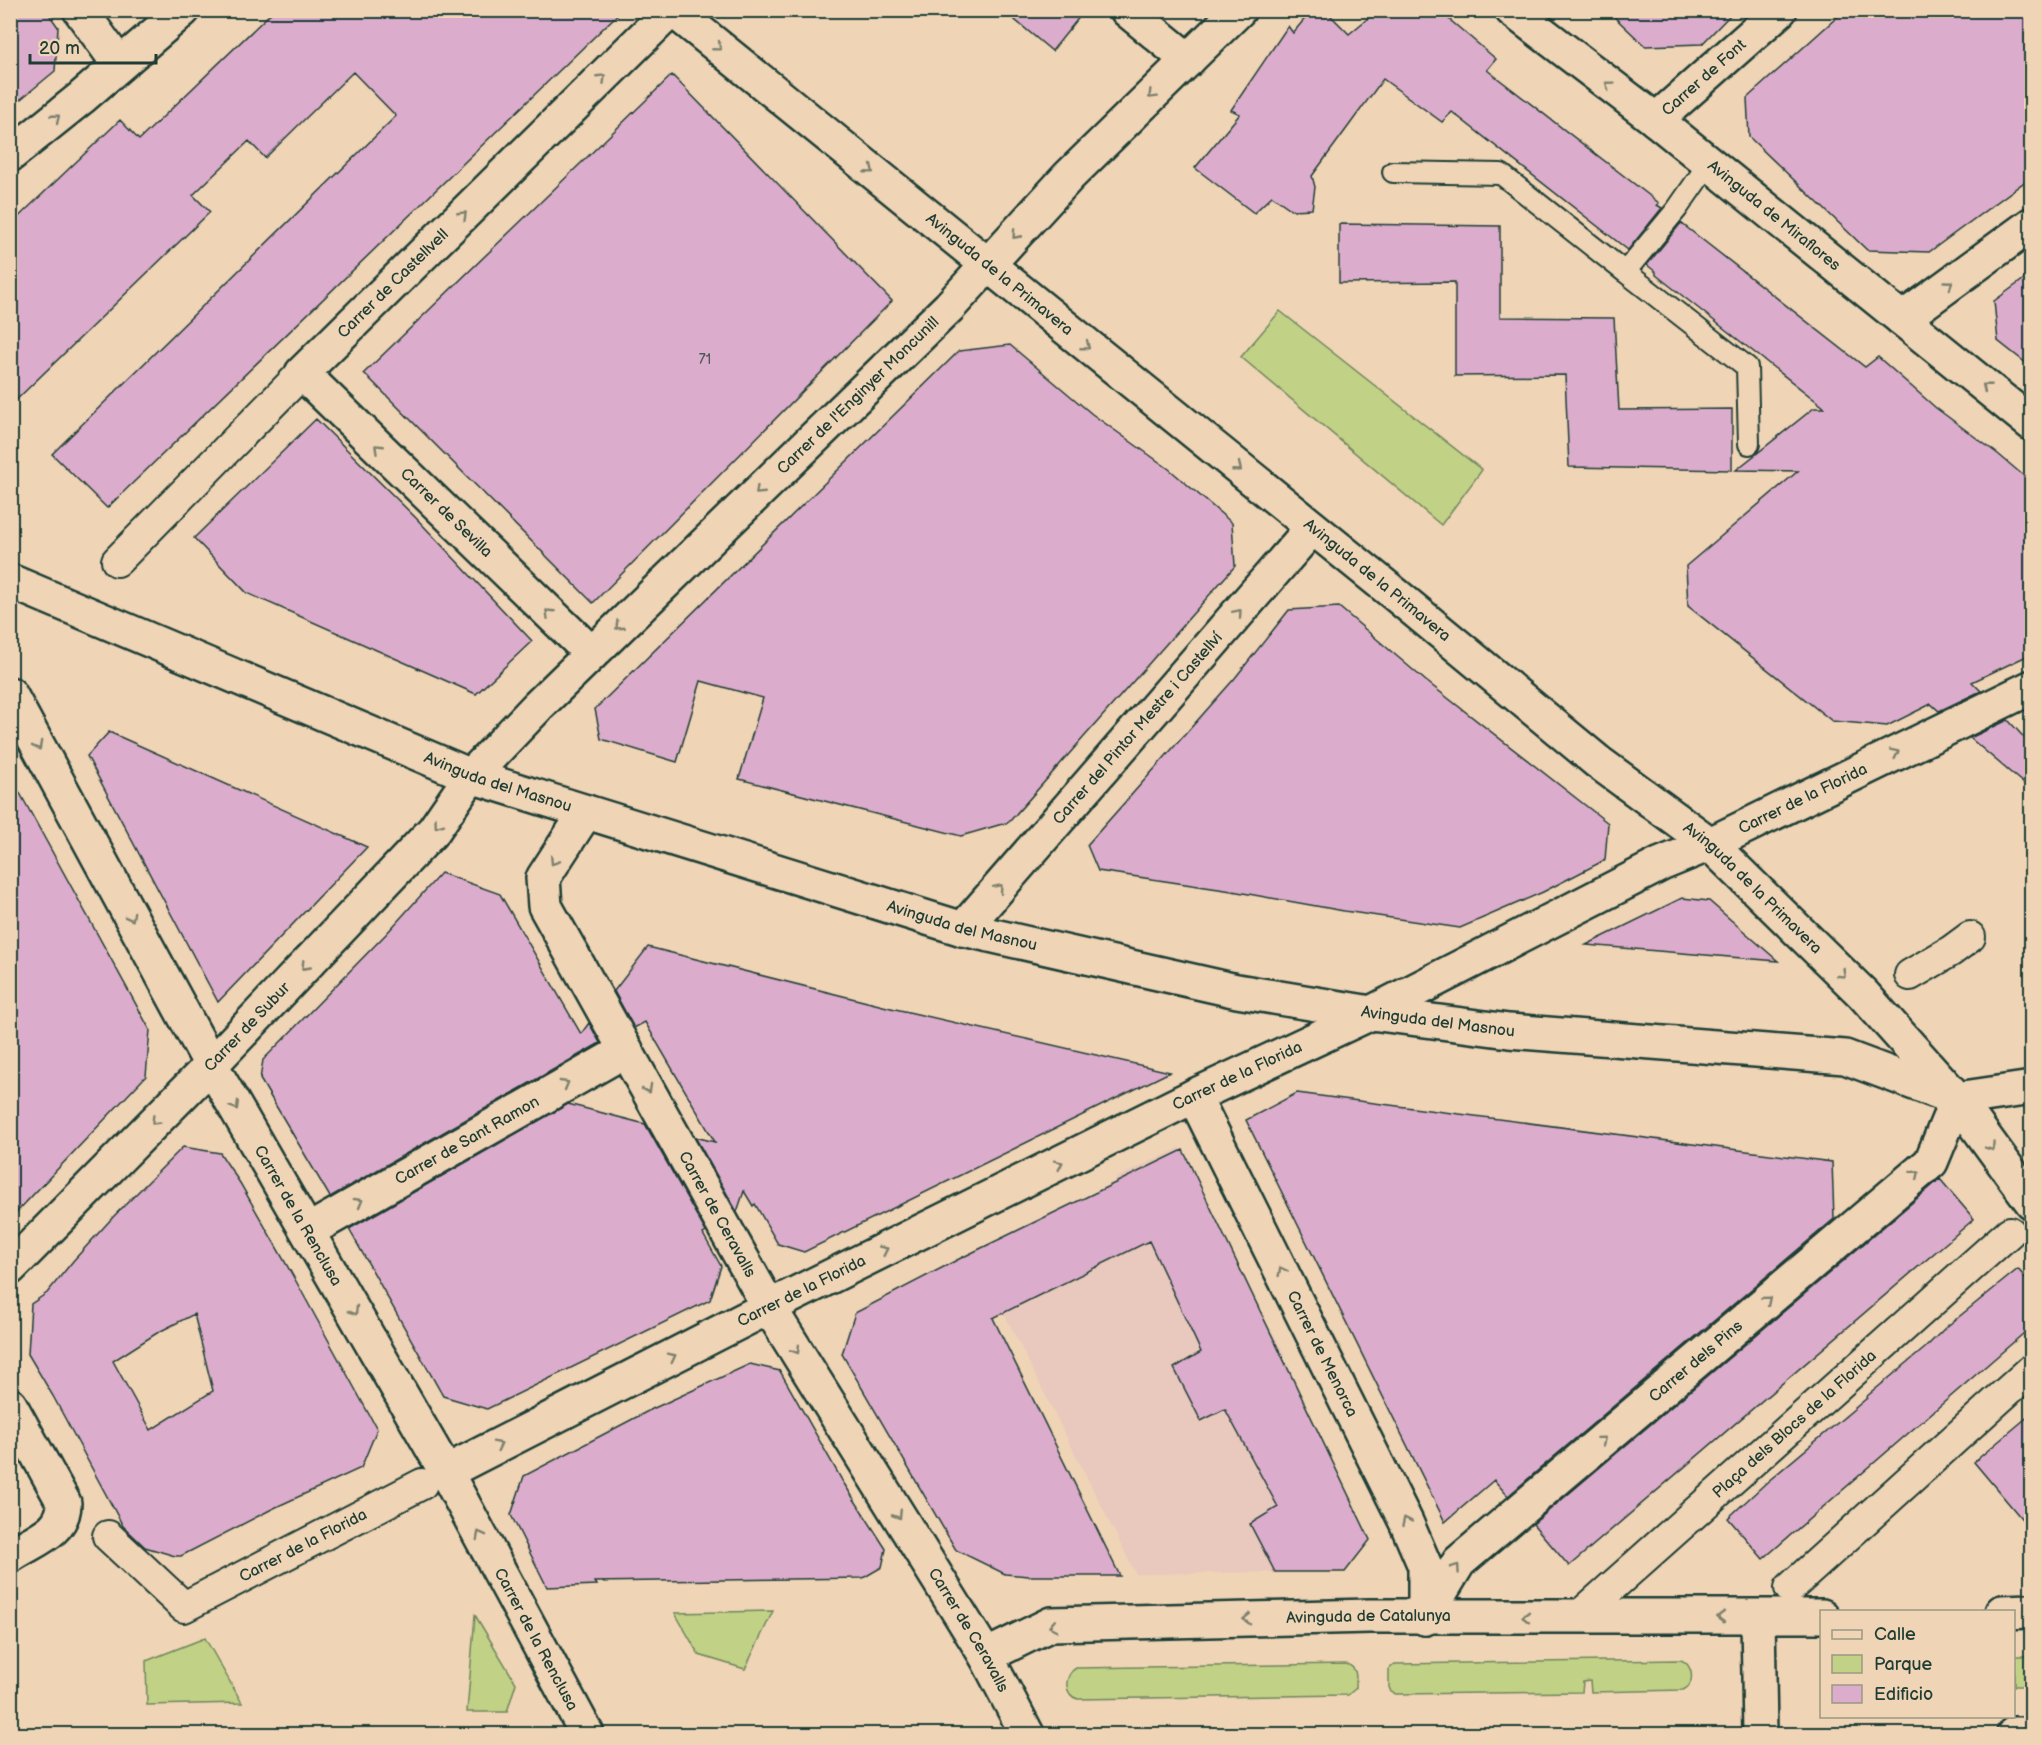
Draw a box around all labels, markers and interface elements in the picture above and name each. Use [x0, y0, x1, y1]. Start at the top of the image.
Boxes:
scale bar [30, 27, 156, 65]
street label: Carrer de Font [1658, 35, 1750, 120]
text: 20 m [39, 38, 80, 59]
one-way arrow [711, 40, 722, 51]
one-way arrow [596, 74, 606, 85]
one-way arrow [1605, 81, 1616, 92]
one-way arrow [1148, 88, 1159, 99]
one-way arrow [49, 115, 60, 126]
street label: Avinguda de Miraflores [1704, 156, 1844, 275]
one-way arrow [863, 162, 874, 173]
street label: Avinguda de la Primavera [922, 209, 1077, 339]
one-way arrow [456, 211, 467, 222]
street label: Carrer de Castellvell [334, 225, 452, 342]
one-way arrow [1012, 228, 1023, 239]
one-way arrow [1942, 281, 1953, 292]
street label: Carrer de l'Enginyer Moncunill [773, 313, 943, 478]
one-way arrow [1079, 338, 1090, 349]
house number: 71 [699, 351, 711, 368]
one-way arrow [1982, 384, 1993, 395]
one-way arrow [375, 444, 385, 455]
one-way arrow [1231, 461, 1242, 472]
street label: Carrer de Sevilla [396, 464, 496, 562]
one-way arrow [755, 484, 766, 495]
street label: Avinguda de la Primavera [1300, 515, 1454, 646]
one-way arrow [545, 609, 556, 620]
one-way arrow [1231, 609, 1242, 620]
one-way arrow [615, 619, 626, 630]
street label: Carrer del Pintor Mestre i Castellví [1049, 628, 1227, 828]
one-way arrow [31, 739, 42, 750]
street label: Avinguda del Masnou [421, 748, 574, 816]
one-way arrow [1888, 749, 1899, 761]
street label: Carrer de la Florida [1735, 759, 1870, 838]
one-way arrow [434, 817, 445, 828]
street label: Avinguda de la Primavera [1679, 818, 1826, 958]
one-way arrow [550, 854, 561, 865]
one-way arrow [992, 884, 1003, 895]
street label: Avinguda del Masnou [885, 896, 1039, 955]
one-way arrow [124, 911, 135, 922]
one-way arrow [301, 959, 312, 970]
one-way arrow [1835, 966, 1846, 977]
street label: Carrer de Subur [200, 978, 294, 1076]
street label: Avinguda del Masnou [1360, 1002, 1515, 1041]
street label: Carrer de la Florida [1169, 1037, 1305, 1115]
one-way arrow [559, 1080, 569, 1092]
one-way arrow [641, 1083, 652, 1093]
street label: Carrer de Sant Ramon [392, 1092, 542, 1189]
one-way arrow [228, 1100, 239, 1110]
one-way arrow [151, 1114, 162, 1125]
one-way arrow [1984, 1140, 1995, 1151]
street label: Carrer de la Renclusa [250, 1142, 346, 1289]
street label: Carrer de Ceravalls [674, 1148, 760, 1281]
one-way arrow [1052, 1159, 1063, 1171]
one-way arrow [1909, 1171, 1920, 1182]
one-way arrow [353, 1197, 363, 1209]
one-way arrow [878, 1246, 889, 1258]
street label: Carrer de la Florida [734, 1251, 869, 1331]
one-way arrow [1277, 1267, 1289, 1278]
street label: Carrer de Menorca [1283, 1287, 1362, 1420]
one-way arrow [1760, 1297, 1771, 1308]
one-way arrow [347, 1305, 359, 1315]
street label: Carrer dels Pins [1645, 1316, 1747, 1406]
one-way arrow [788, 1344, 800, 1354]
street label: Plaça dels Blocs de la Florida [1709, 1346, 1880, 1502]
one-way arrow [666, 1352, 677, 1364]
one-way arrow [1595, 1436, 1606, 1447]
one-way arrow [492, 1441, 503, 1452]
street label: Carrer de la Florida [236, 1505, 370, 1586]
one-way arrow [891, 1509, 902, 1520]
one-way arrow [1401, 1517, 1413, 1528]
one-way arrow [476, 1530, 487, 1541]
one-way arrow [1448, 1564, 1459, 1575]
street label: Carrer de la Renclusa [490, 1565, 582, 1714]
street label: Carrer de Ceravalls [924, 1565, 1013, 1696]
street label: Avinguda de Catalunya [1286, 1607, 1451, 1628]
legend [1820, 1610, 2015, 1718]
one-way arrow [1522, 1611, 1531, 1623]
one-way arrow [1717, 1611, 1726, 1623]
one-way arrow [1243, 1613, 1252, 1626]
one-way arrow [1048, 1619, 1058, 1632]
text: Calle [1874, 1624, 1916, 1645]
text: Parque [1874, 1654, 1932, 1675]
text: Edificio [1874, 1684, 1933, 1705]

